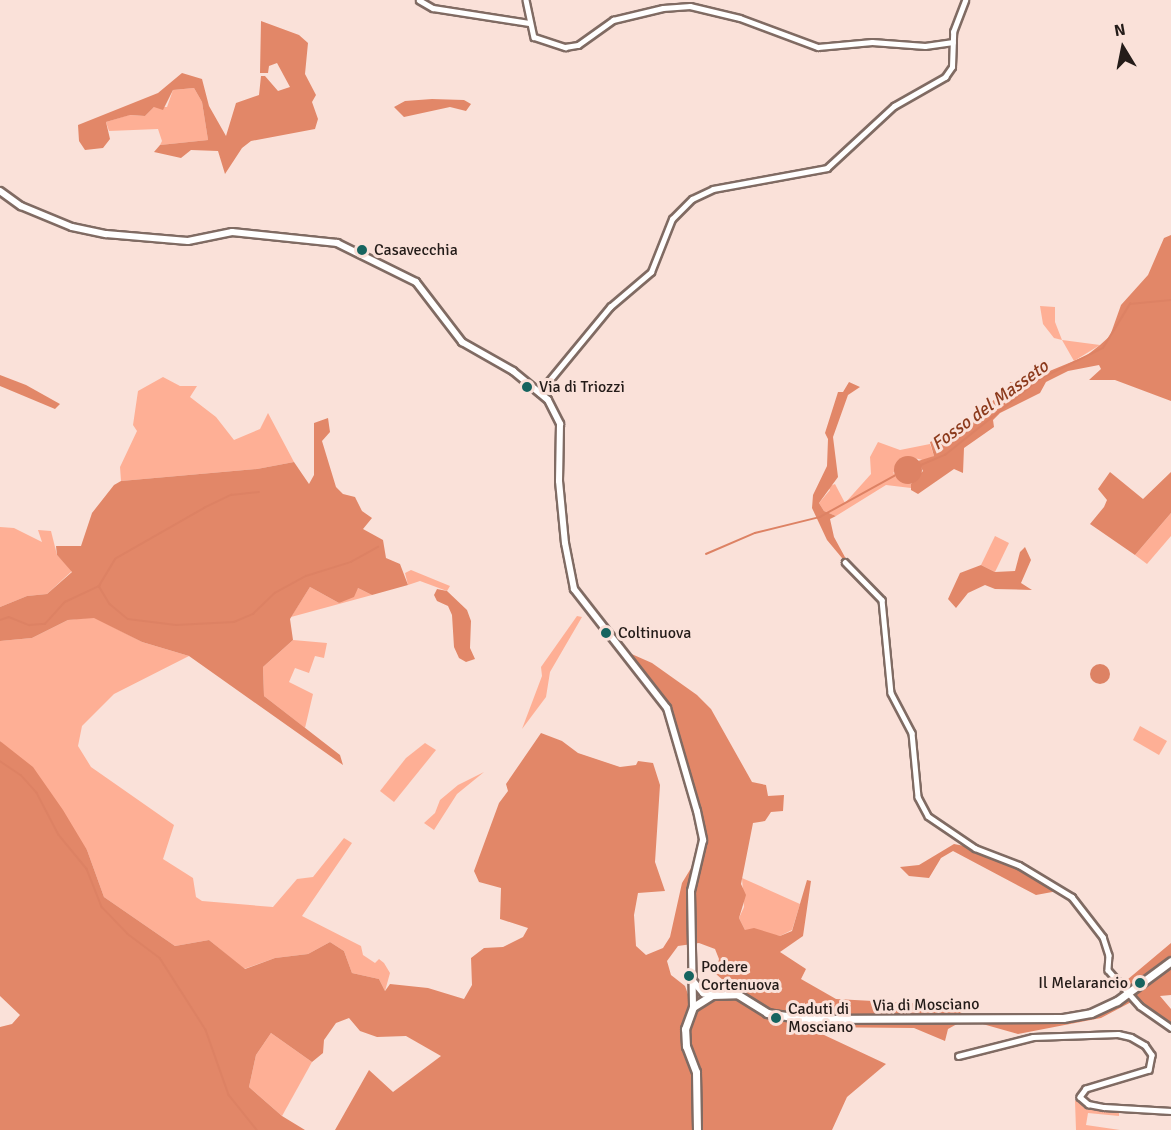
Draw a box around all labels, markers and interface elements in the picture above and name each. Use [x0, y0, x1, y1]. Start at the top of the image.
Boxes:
north arrow [1093, 18, 1153, 78]
text: N [1113, 19, 1127, 41]
place label: Casavecchia [374, 240, 458, 260]
marker: Casavecchia [355, 243, 369, 257]
water label: Fosso del Masseto [927, 355, 1053, 455]
place label: Via di Triozzi [539, 377, 625, 397]
marker: Via di Triozzi [520, 380, 534, 394]
place label: Coltinuova [618, 623, 691, 643]
marker: Coltinuova [599, 626, 613, 640]
place label: Podere Cortenuova [701, 957, 780, 995]
marker: Podere Cortenuova [682, 969, 696, 983]
place label: Il Melarancio [1038, 973, 1128, 993]
marker: Il Melarancio [1133, 976, 1147, 990]
street label: Via di Mosciano [872, 994, 980, 1016]
place label: Caduti di Mosciano [788, 999, 853, 1037]
marker: Caduti di Mosciano [769, 1011, 783, 1025]

